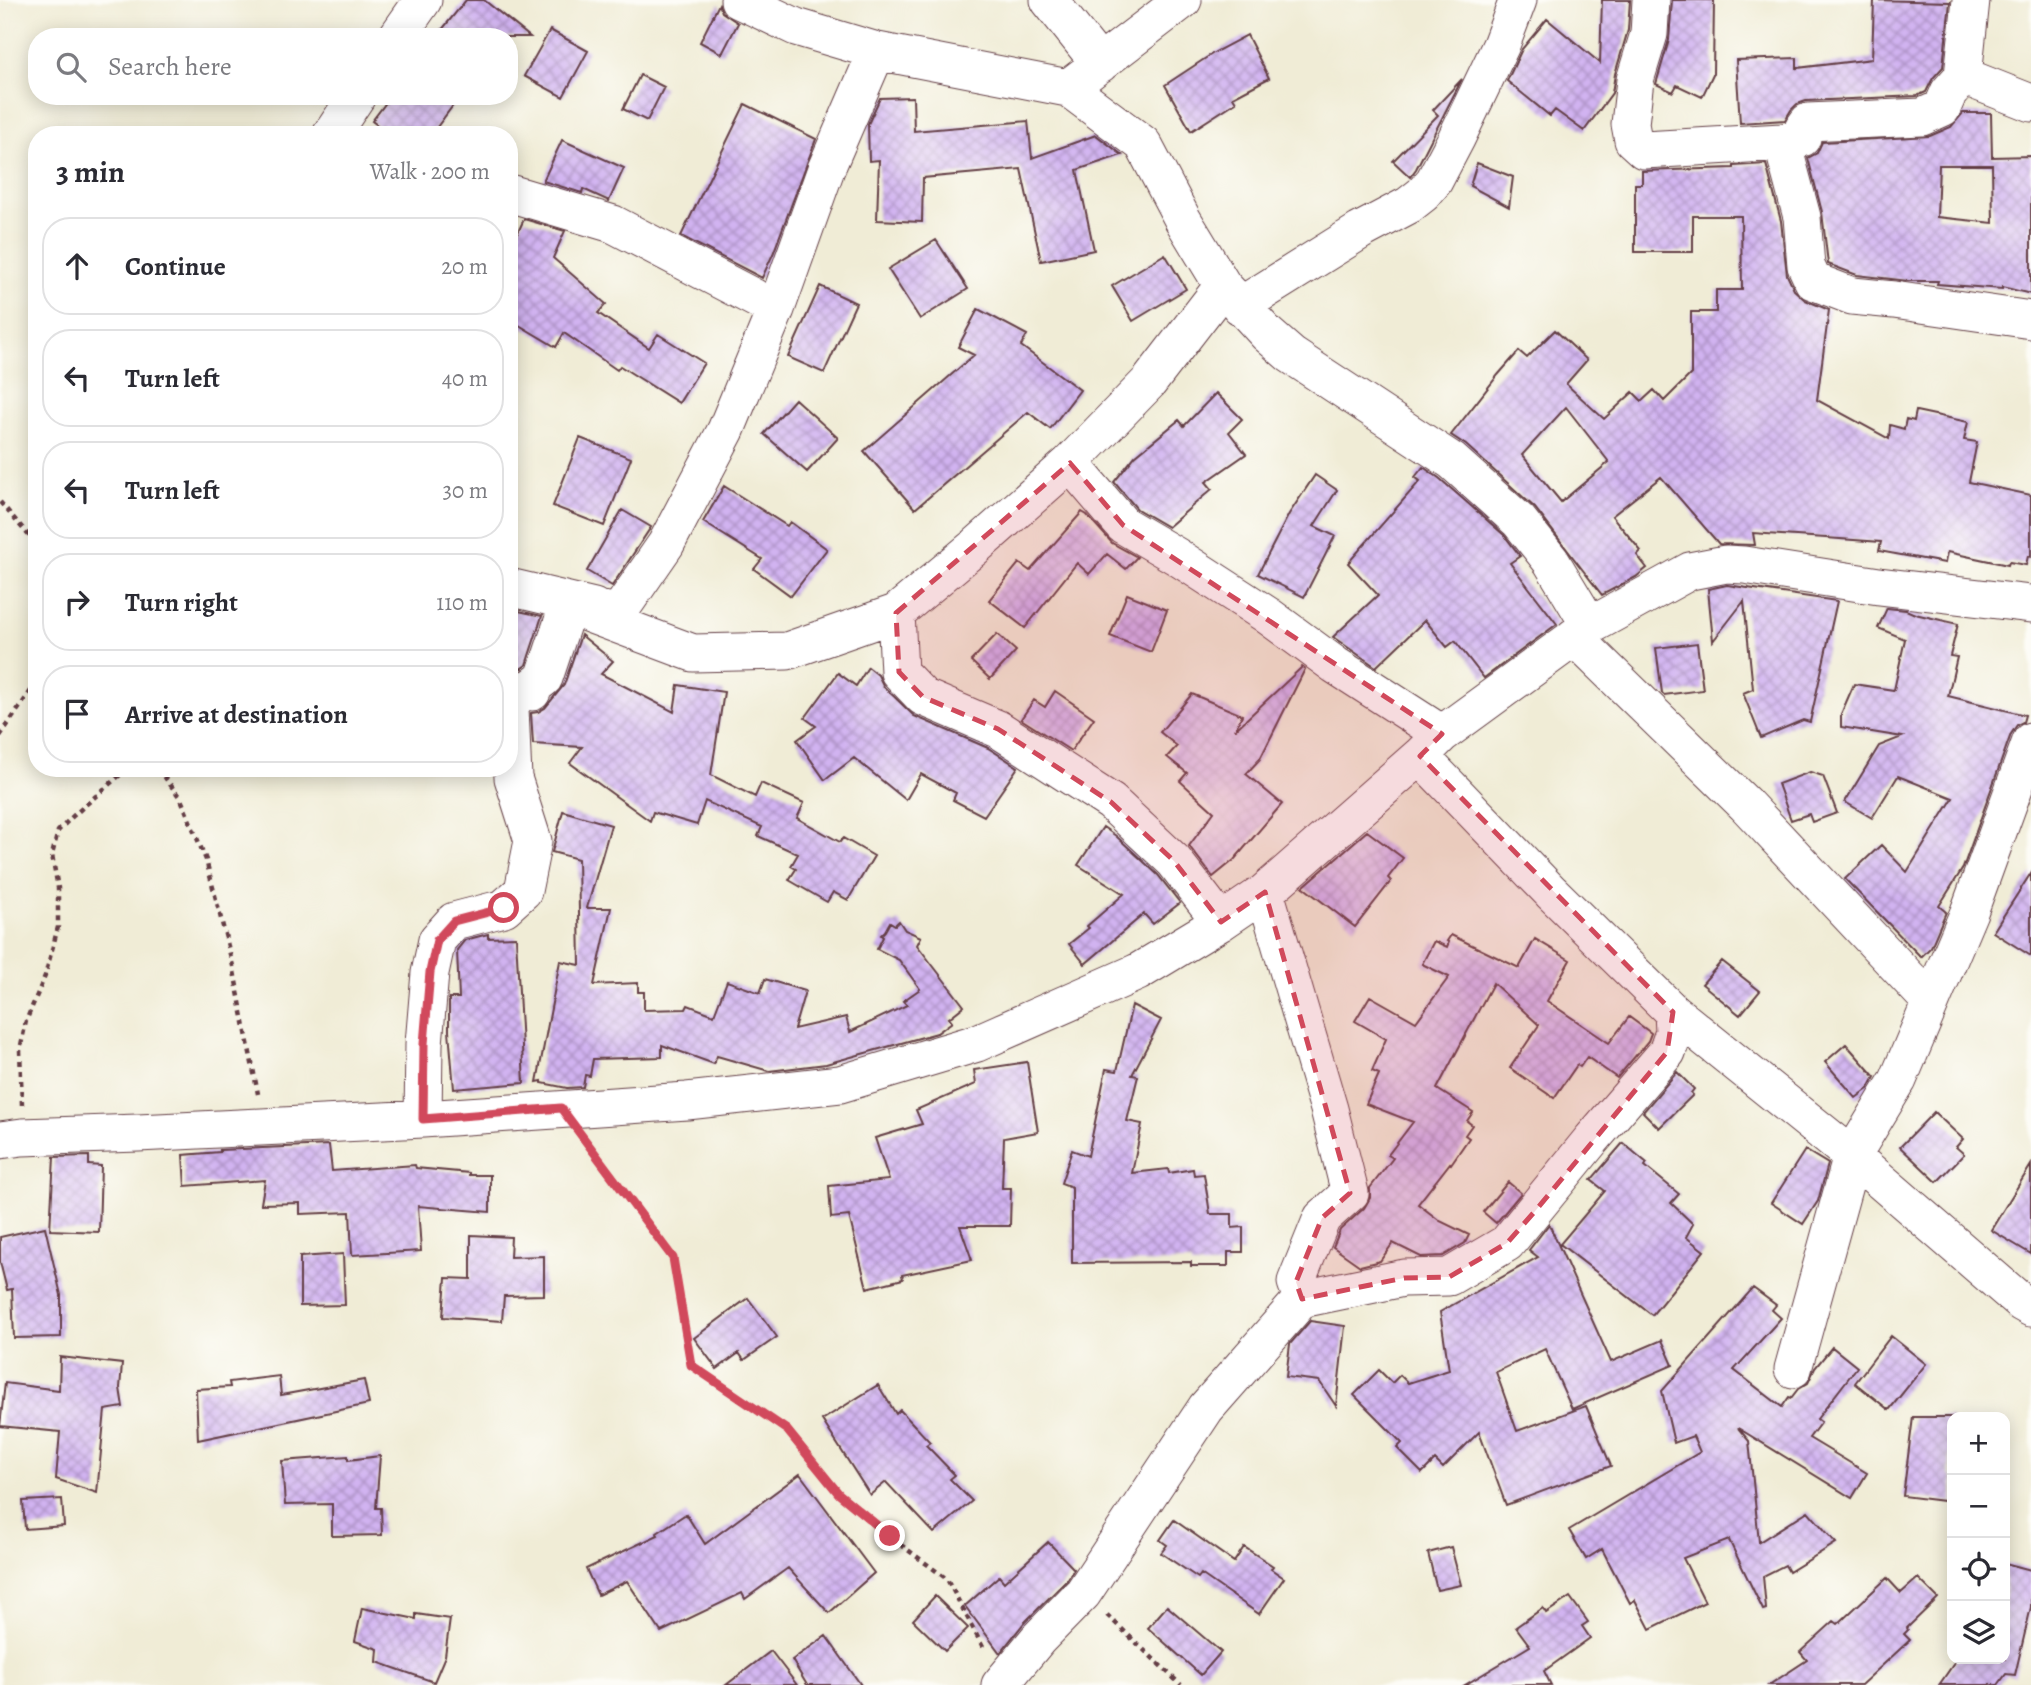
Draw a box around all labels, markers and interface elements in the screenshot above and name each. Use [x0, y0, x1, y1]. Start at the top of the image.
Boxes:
search box [28, 28, 518, 105]
icon: search [52, 48, 90, 86]
text: Search here [108, 49, 232, 84]
text: 3 min [56, 152, 125, 192]
text: Walk · 200 m [370, 156, 490, 187]
icon: ahead [58, 247, 96, 285]
text: Continue [125, 249, 226, 284]
text: 20 m [441, 251, 488, 282]
icon: left [58, 359, 96, 397]
text: Turn left [125, 361, 220, 396]
text: 40 m [442, 363, 488, 394]
icon: left [58, 471, 96, 509]
text: Turn left [125, 473, 220, 508]
text: 30 m [442, 475, 488, 506]
icon: right [58, 583, 96, 621]
text: Turn right [125, 585, 238, 620]
text: 110 m [436, 587, 488, 618]
icon: arrive [58, 695, 96, 733]
text: Arrive at destination [125, 697, 348, 732]
route start [488, 892, 519, 923]
map controls [1947, 1412, 2010, 1664]
button: + [1947, 1412, 2010, 1475]
button: − [1947, 1475, 2010, 1538]
route end [874, 1520, 905, 1551]
button: locate [1947, 1538, 2010, 1601]
button: layers [1947, 1601, 2010, 1664]

